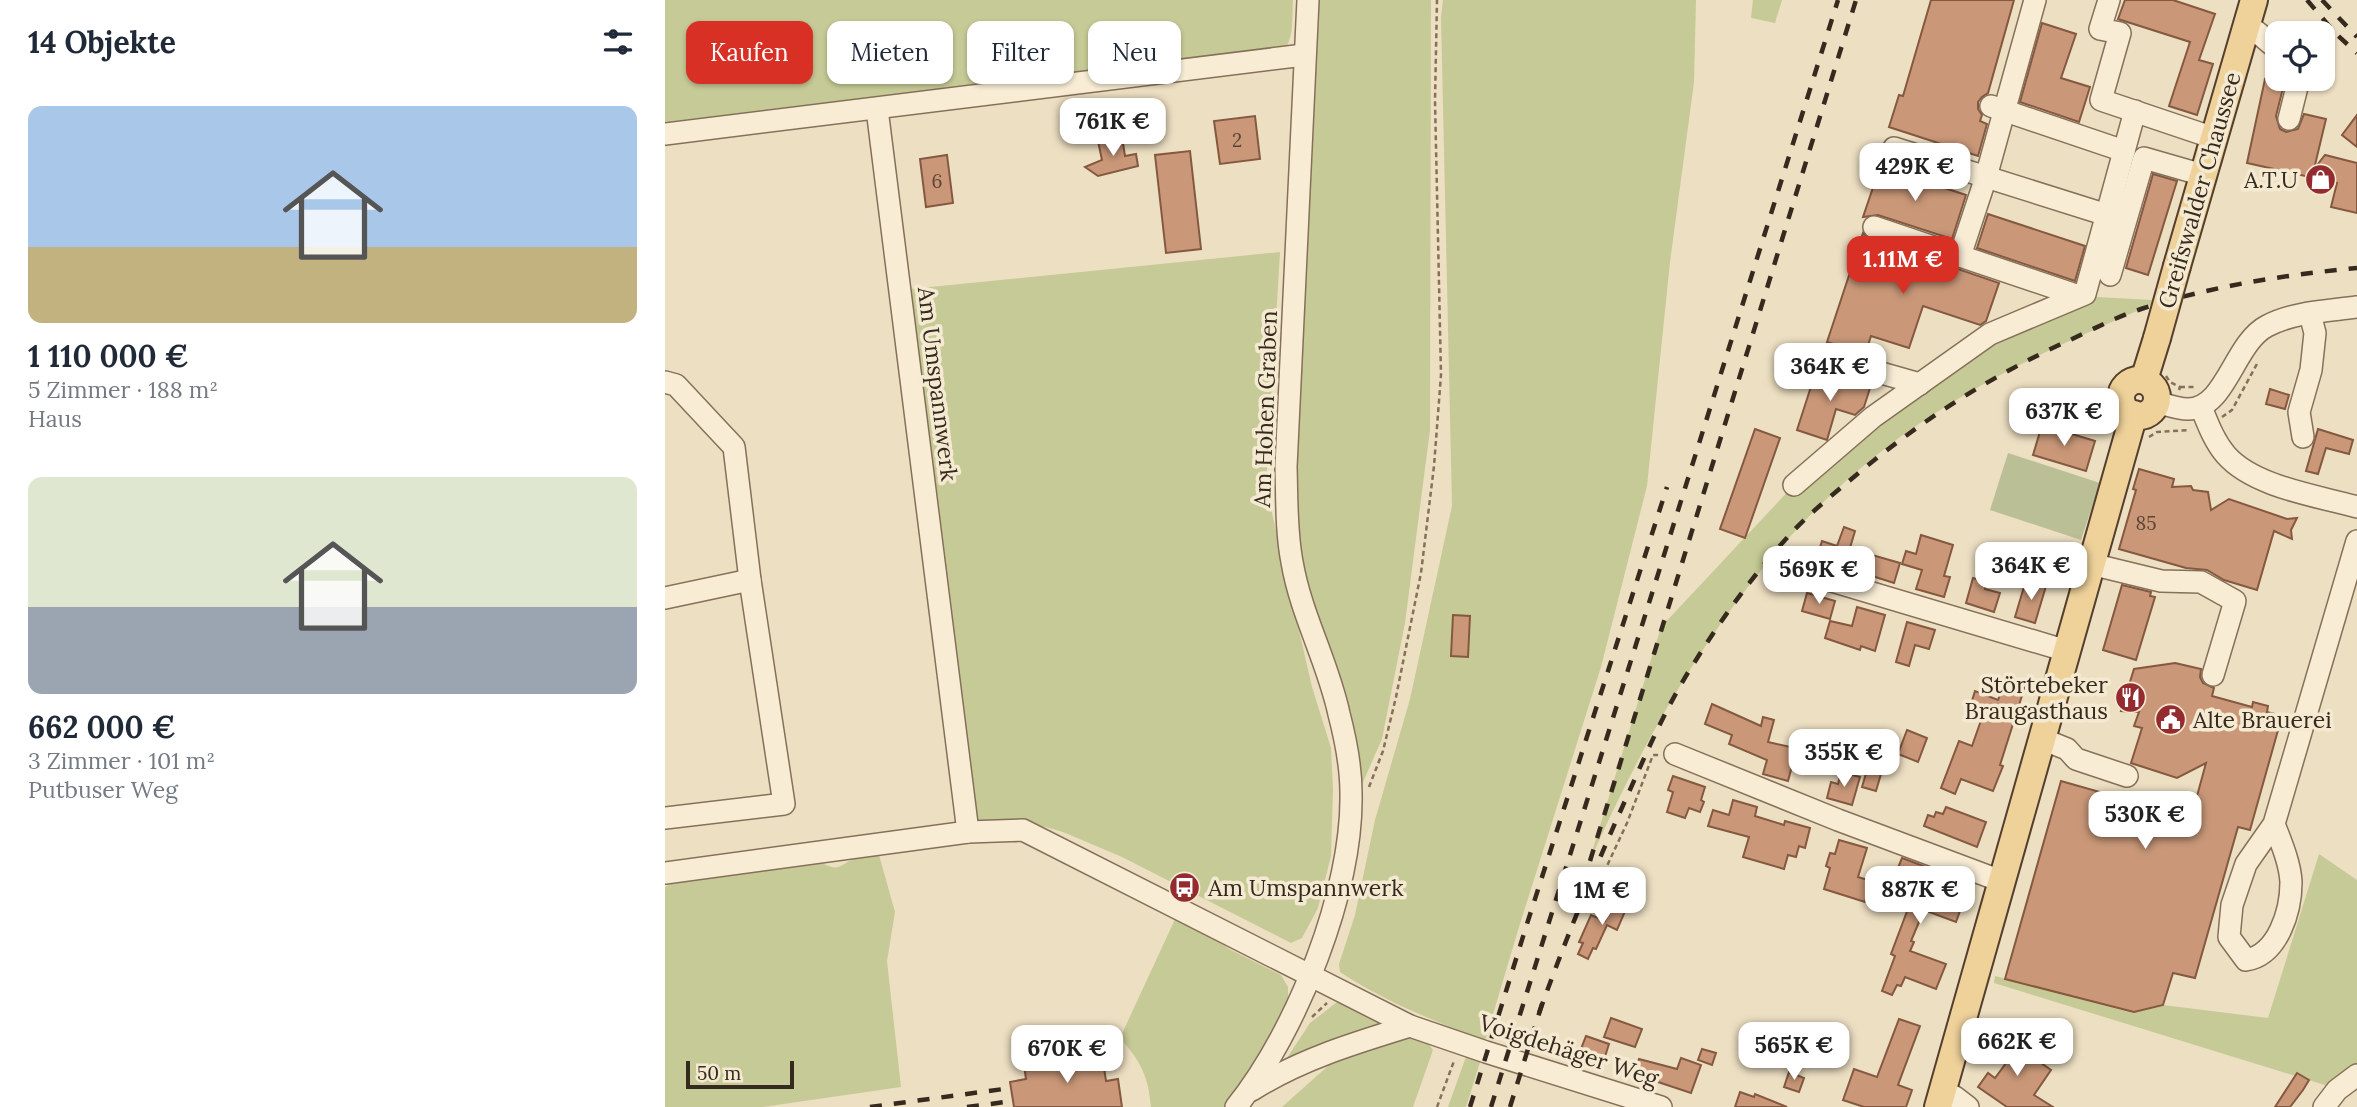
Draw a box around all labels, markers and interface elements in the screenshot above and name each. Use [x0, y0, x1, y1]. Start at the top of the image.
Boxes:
chip: Kaufen [686, 21, 813, 84]
chip: Mieten [827, 21, 953, 84]
chip: Filter [967, 21, 1074, 84]
chip: Neu [1088, 21, 1181, 84]
map controls [2265, 21, 2335, 91]
button: locate [2265, 21, 2335, 91]
text: 14 Objekte [28, 23, 176, 61]
icon: filters [599, 23, 637, 61]
street label: Greifswalder Chaussee [2151, 68, 2247, 312]
pin: 761K € [1056, 99, 1170, 158]
text: 761K € [1076, 106, 1150, 135]
house number: 2 [1232, 128, 1242, 152]
pin: 429K € [1858, 144, 1972, 203]
text: 429K € [1875, 151, 1955, 180]
icon: home [270, 152, 396, 278]
shop icon: A.T.U [2304, 162, 2338, 196]
place label: A.T.U [2243, 165, 2298, 194]
house number: 6 [932, 169, 943, 193]
pin: 1.11M € [1838, 236, 1968, 296]
text: 1.11M € [1863, 244, 1943, 273]
street label: Am Umspannwerk [912, 284, 964, 483]
street label: Am Hohen Graben [1247, 310, 1283, 509]
text: 1 110 000 € [28, 337, 189, 375]
pin: 364K € [1773, 344, 1887, 403]
text: 364K € [1790, 351, 1870, 380]
text: 5 Zimmer · 188 m² [28, 375, 218, 404]
pin: 637K € [2007, 388, 2121, 448]
text: 637K € [2025, 396, 2103, 425]
text: Haus [28, 404, 82, 433]
house number: 85 [2135, 511, 2157, 535]
icon: home [270, 523, 396, 649]
pin: 364K € [1974, 542, 2088, 602]
pin: 569K € [1762, 546, 1876, 606]
text: 364K € [1991, 550, 2071, 579]
text: 569K € [1779, 554, 1859, 583]
place label: Störtebeker Braugasthaus [1965, 670, 2108, 725]
restaurant icon: Störtebeker Braugasthaus [2114, 680, 2148, 714]
public building icon: Alte Brauerei [2153, 702, 2187, 736]
place label: Alte Brauerei [2192, 705, 2332, 734]
text: 662 000 € [28, 708, 176, 746]
pin: 355K € [1787, 730, 1901, 789]
text: 355K € [1805, 737, 1883, 766]
text: 3 Zimmer · 101 m² [28, 746, 215, 775]
text: Putbuser Weg [28, 775, 178, 804]
pin: 530K € [2088, 792, 2202, 851]
text: 530K € [2105, 799, 2185, 828]
pin: 887K € [1863, 866, 1977, 926]
pin: 1M € [1561, 867, 1643, 927]
bus stop icon: Am Umspannwerk [1168, 870, 1202, 904]
place label: Am Umspannwerk [1207, 873, 1404, 902]
text: 887K € [1881, 874, 1959, 903]
text: 1M € [1574, 875, 1630, 904]
street label: Voigdehäger Weg [1475, 1007, 1664, 1093]
pin: 662K € [1960, 1018, 2074, 1078]
pin: 565K € [1737, 1023, 1851, 1082]
pin: 670K € [1010, 1026, 1124, 1085]
text: 662K € [1977, 1026, 2057, 1055]
text: 565K € [1754, 1030, 1834, 1059]
text: 670K € [1027, 1033, 1107, 1062]
scale bar [686, 1058, 795, 1090]
text: 50 m [697, 1061, 741, 1085]

